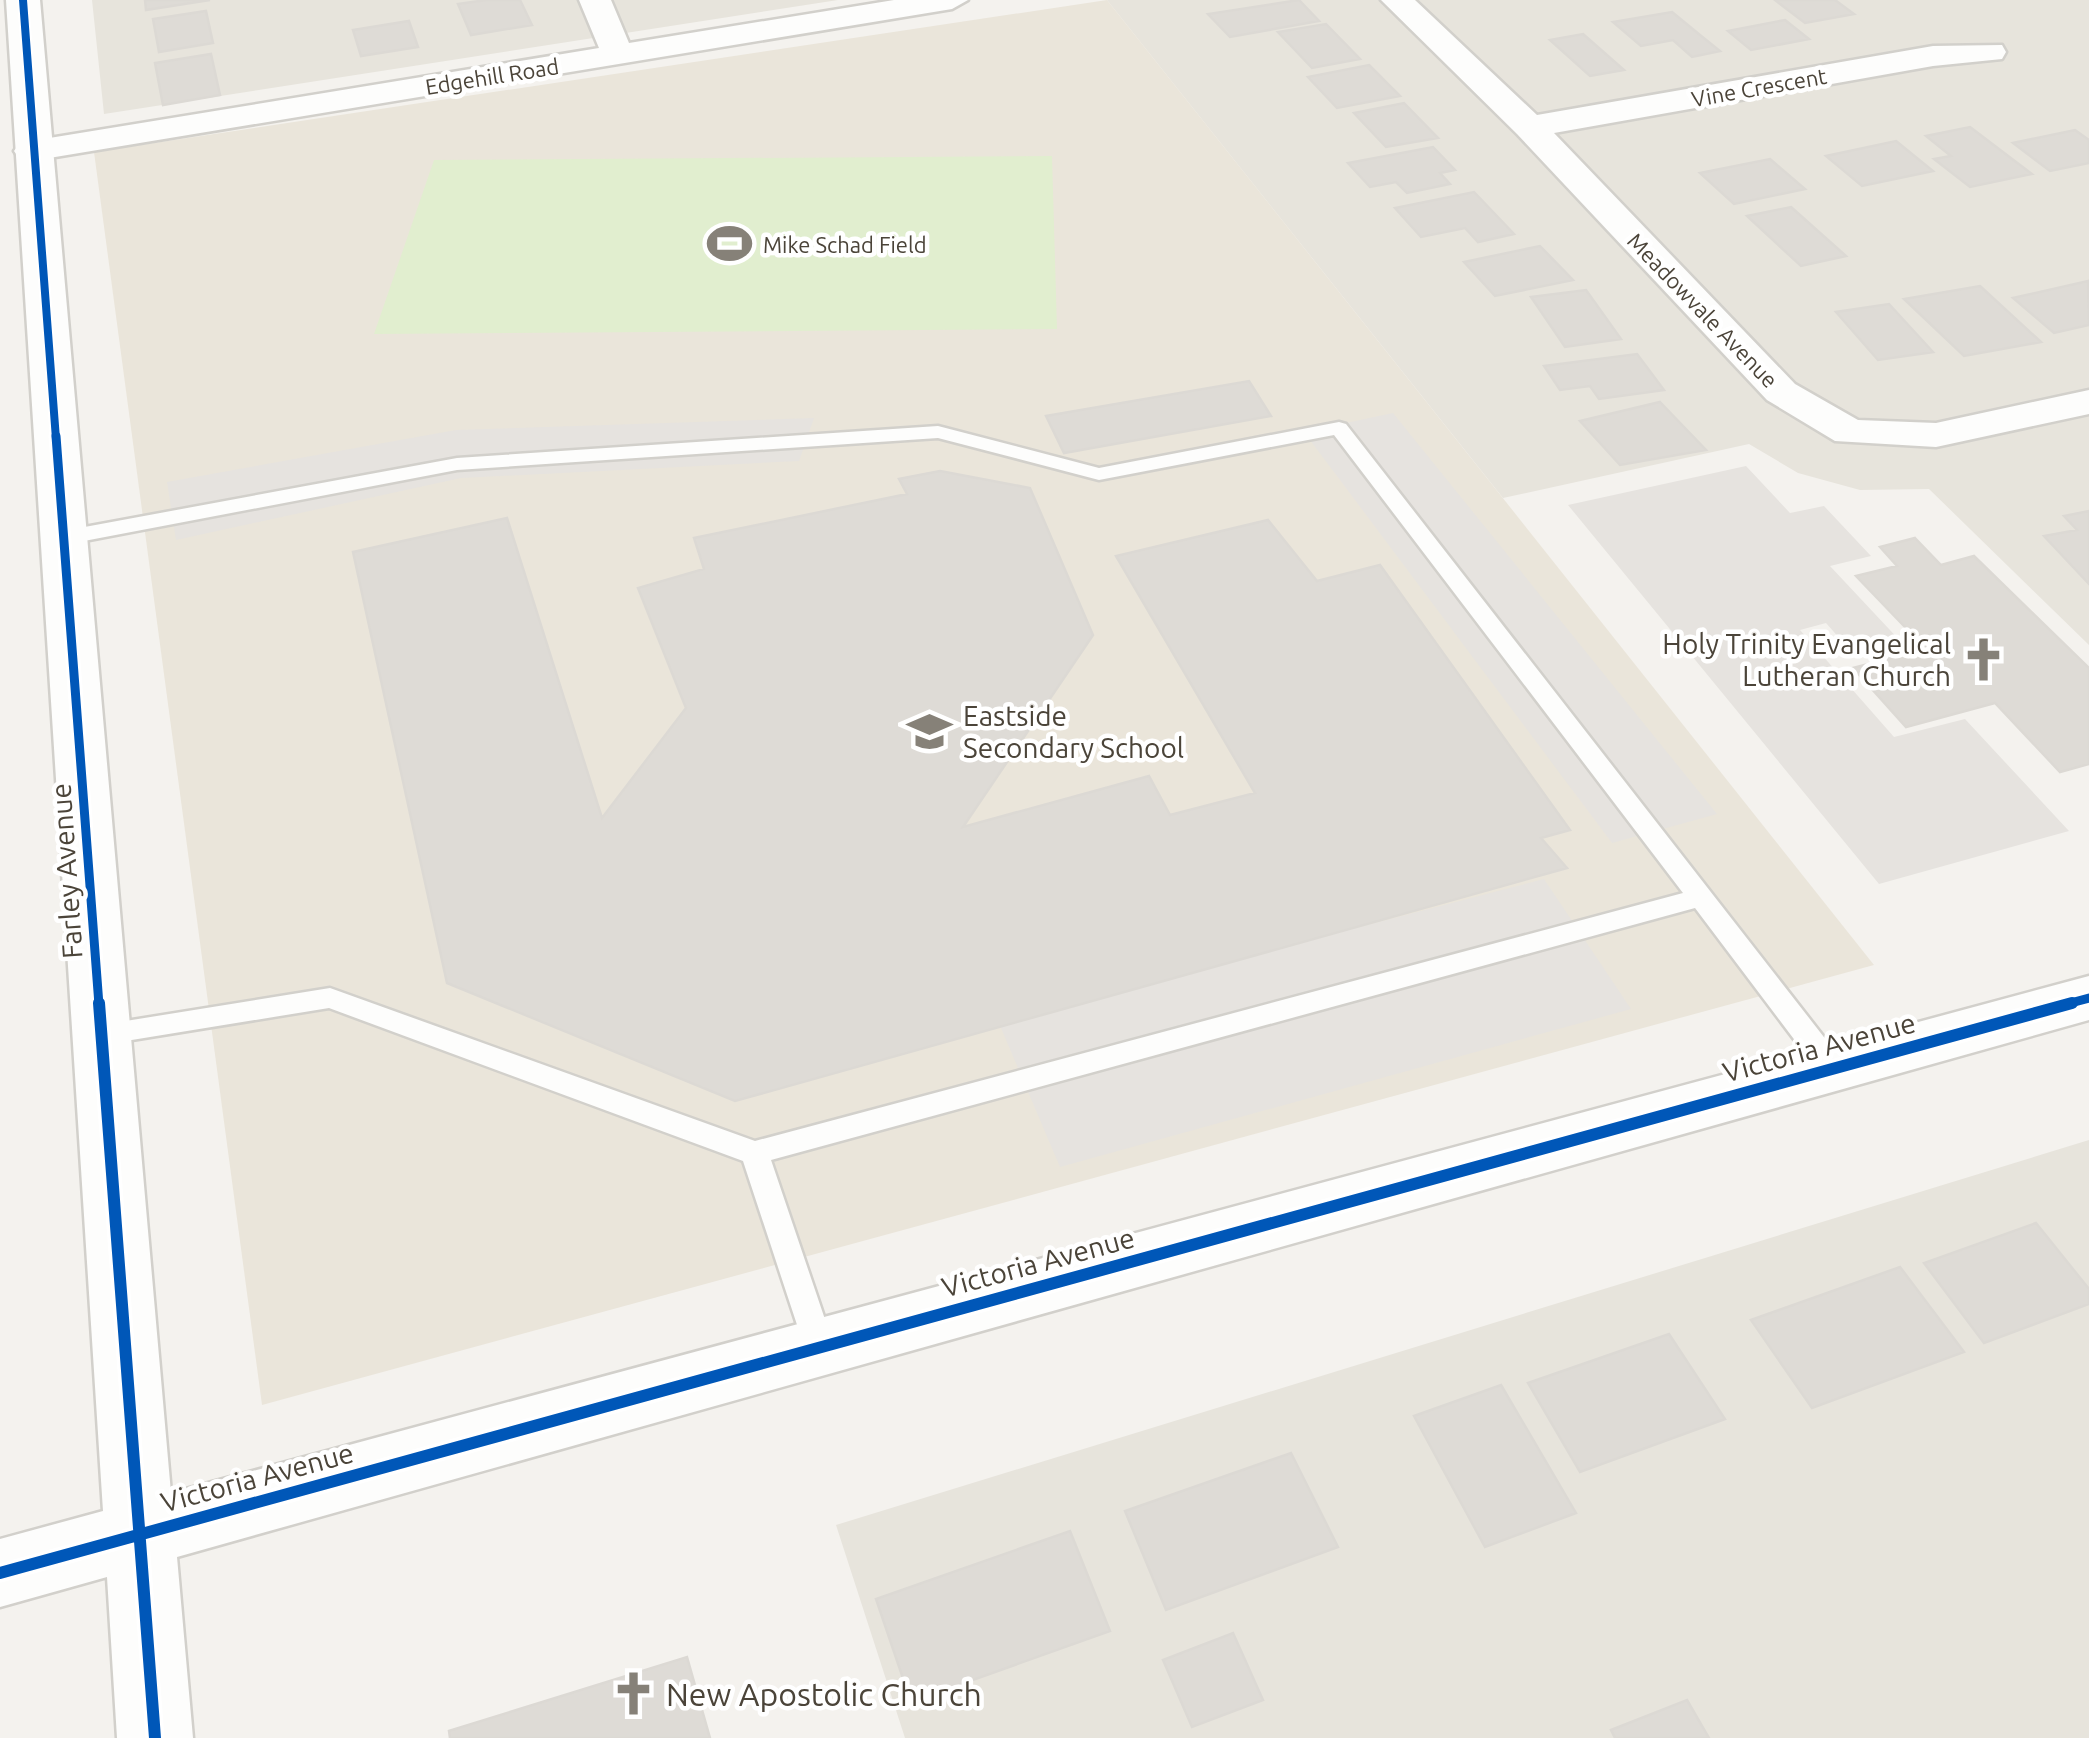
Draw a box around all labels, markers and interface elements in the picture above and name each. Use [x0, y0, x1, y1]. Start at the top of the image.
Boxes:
street label: Edgehill Road [423, 53, 561, 99]
street label: Vine Crescent [1689, 63, 1829, 111]
sports icon: Mike Schad Field [706, 220, 754, 268]
street label: Meadowvale Avenue [1623, 228, 1783, 392]
place label: Mike Schad Field [763, 232, 927, 257]
place label: Holy Trinity Evangelical Lutheran Church [1662, 628, 1951, 691]
church icon: Holy Trinity Evangelical Lutheran Church [1960, 635, 2008, 683]
place label: Eastside Secondary School [963, 700, 1184, 763]
school or university icon: Eastside Secondary School [906, 707, 954, 755]
street label: Farley Avenue [44, 782, 88, 960]
street label: Victoria Avenue [1719, 1006, 1919, 1088]
street label: Victoria Avenue [938, 1221, 1138, 1303]
street label: Victoria Avenue [157, 1436, 357, 1518]
church icon: New Apostolic Church [609, 1670, 657, 1718]
place label: New Apostolic Church [666, 1676, 982, 1712]

